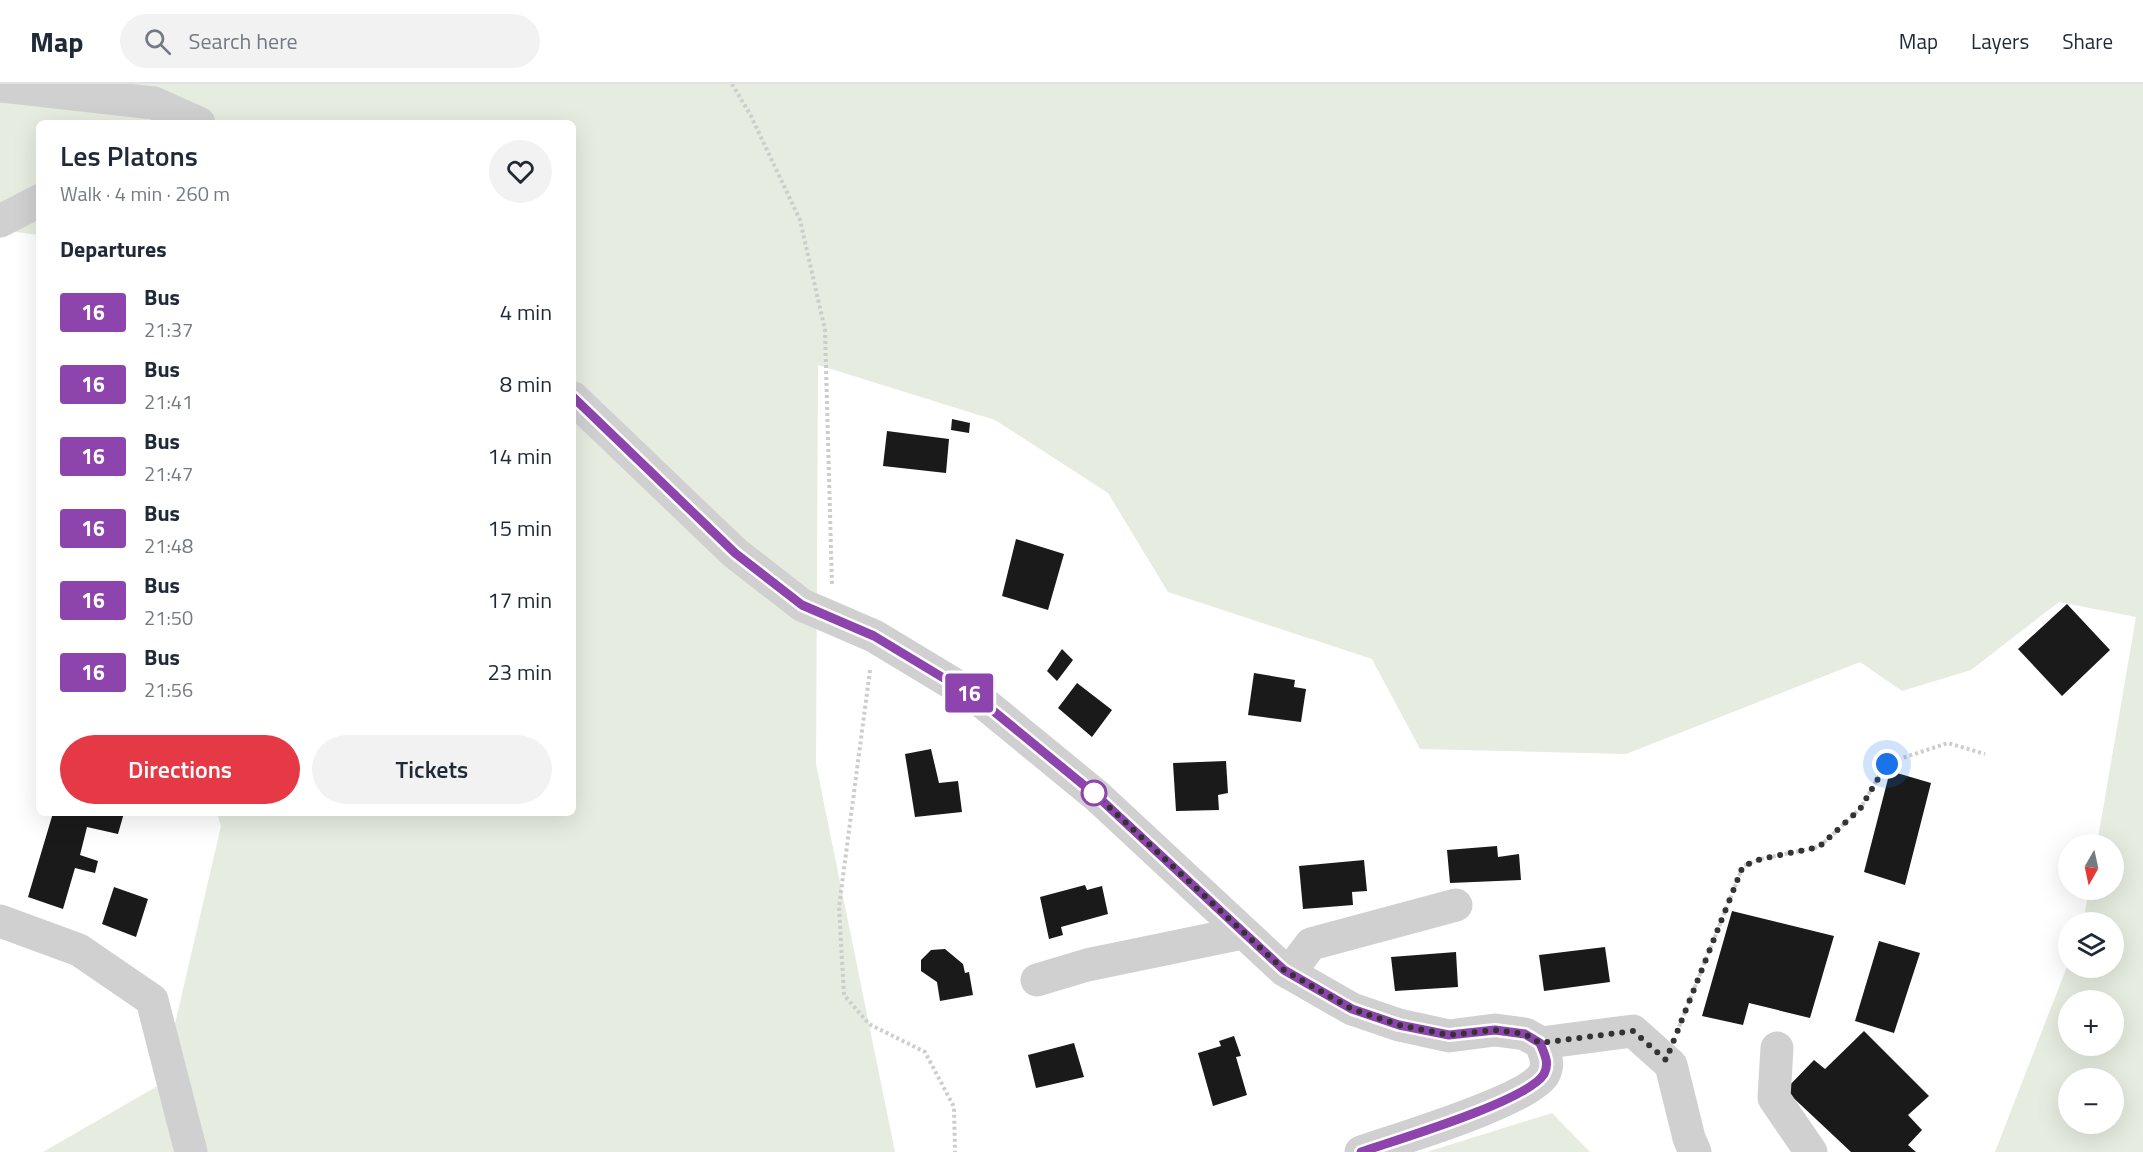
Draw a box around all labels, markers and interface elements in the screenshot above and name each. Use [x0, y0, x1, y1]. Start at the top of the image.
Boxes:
search box [120, 14, 540, 68]
text: Map [30, 20, 84, 63]
text: Search here [189, 24, 298, 58]
icon: search [141, 25, 174, 58]
text: Map [1899, 25, 1938, 57]
text: Layers [1971, 25, 2029, 57]
text: Share [2062, 25, 2113, 57]
text: Les Platons [60, 134, 198, 177]
button: heart [489, 140, 552, 203]
text: Walk · 4 min · 260 m [60, 178, 230, 209]
text: Departures [60, 232, 167, 266]
text: Bus [144, 280, 180, 314]
text: 4 min [500, 295, 552, 329]
text: 16 [81, 296, 105, 328]
text: 21:37 [144, 314, 193, 345]
text: Bus [144, 352, 180, 386]
text: 8 min [500, 367, 552, 401]
text: 16 [81, 368, 105, 400]
text: 21:41 [144, 386, 193, 417]
text: Bus [144, 424, 180, 458]
text: 14 min [487, 439, 552, 473]
text: 16 [81, 440, 105, 472]
text: 21:47 [144, 458, 193, 489]
text: Bus [144, 496, 180, 530]
text: 15 min [487, 511, 552, 545]
text: 16 [81, 512, 105, 544]
text: 21:48 [144, 530, 193, 561]
text: Bus [144, 568, 180, 602]
text: 17 min [487, 583, 552, 617]
text: 16 [81, 584, 105, 616]
text: 21:50 [144, 602, 193, 633]
text: Bus [144, 640, 180, 674]
text: 23 min [487, 655, 552, 689]
text: 16 [81, 656, 105, 688]
text: 21:56 [144, 674, 193, 705]
line badge: 16 [942, 674, 996, 712]
text: 16 [957, 677, 981, 709]
button: Directions [60, 735, 300, 804]
button: Tickets [312, 735, 552, 804]
your location [1872, 749, 1902, 779]
unlabelled marker [1081, 780, 1107, 806]
north arrow [2058, 834, 2124, 900]
map controls [2058, 834, 2124, 1134]
button: layers [2058, 912, 2124, 978]
button: + [2058, 990, 2124, 1056]
button: − [2058, 1068, 2124, 1134]

